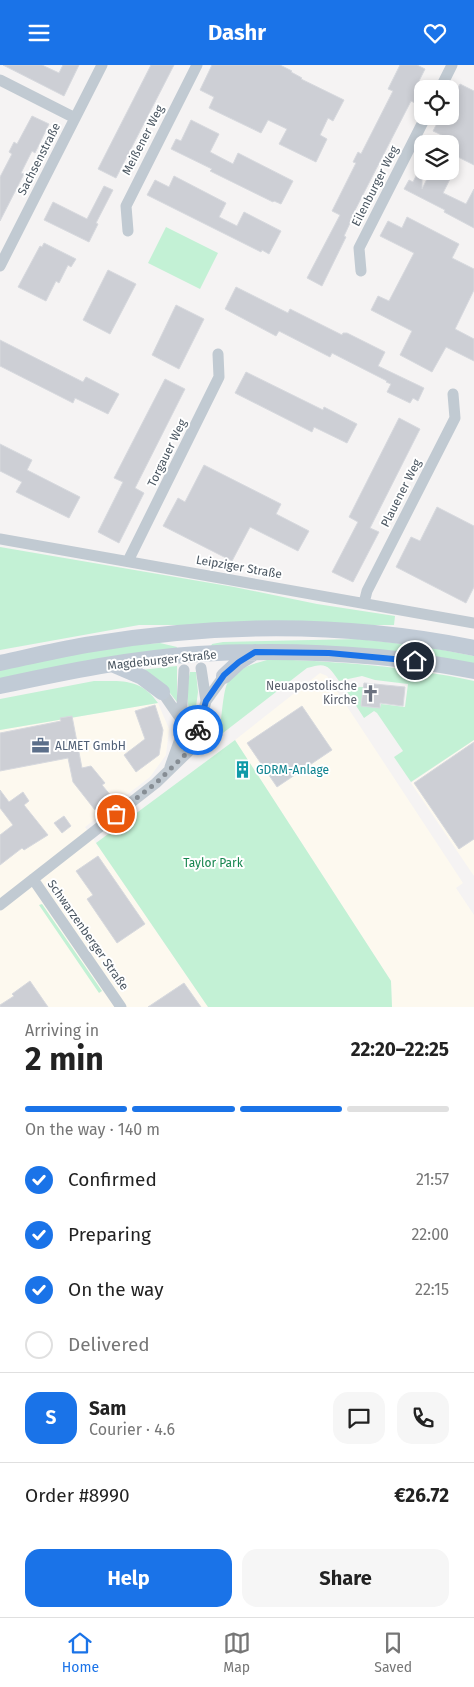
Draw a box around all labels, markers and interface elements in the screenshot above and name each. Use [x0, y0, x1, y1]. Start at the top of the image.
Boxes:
icon: menu [25, 19, 53, 47]
text: Dashr [208, 19, 266, 46]
icon: heart [421, 19, 449, 47]
map controls [414, 80, 459, 180]
button: locate [414, 80, 459, 125]
street label: Meißener Weg [119, 102, 167, 177]
street label: Sachsenstraße [15, 120, 63, 198]
button: layers [414, 135, 459, 180]
street label: Eilenburger Weg [349, 143, 402, 229]
street label: Torgauer Weg [145, 416, 190, 489]
street label: Plauener Weg [378, 456, 424, 529]
street label: Leipziger Straße [195, 553, 283, 581]
pin [394, 640, 436, 682]
street label: Magdeburger Straße [107, 647, 217, 673]
icon: home [401, 647, 429, 675]
place label: Neuapostolische Kirche [266, 679, 357, 707]
church icon: Neuapostolische Kirche [361, 683, 381, 703]
courier [173, 705, 223, 755]
icon: bike [184, 716, 212, 744]
office icon: ALMET GmbH [31, 736, 51, 756]
place label: ALMET GmbH [55, 739, 126, 753]
building icon: GDRM-Anlage [232, 760, 252, 780]
place label: GDRM-Anlage [256, 763, 329, 777]
pin [95, 793, 137, 835]
icon: bag [102, 800, 130, 828]
park label: Taylor Park [183, 856, 244, 870]
street label: Schwarzenberger Straße [45, 877, 131, 993]
text: Arriving in [25, 1021, 99, 1040]
text: 22:20–22:25 [351, 1038, 449, 1061]
text: 2 min [25, 1040, 104, 1078]
text: On the way · 140 m [25, 1120, 160, 1139]
icon: check [25, 1166, 53, 1194]
text: Confirmed [68, 1168, 157, 1191]
text: 21:57 [416, 1170, 449, 1189]
icon: check [25, 1221, 53, 1249]
text: Preparing [68, 1223, 151, 1246]
text: 22:00 [411, 1225, 449, 1244]
icon: check [25, 1276, 53, 1304]
text: On the way [68, 1278, 164, 1301]
text: 22:15 [415, 1280, 449, 1299]
text: Delivered [68, 1333, 150, 1356]
button: chat [333, 1392, 385, 1444]
button: phone [397, 1392, 449, 1444]
text: Sam [89, 1397, 126, 1420]
text: S [46, 1406, 56, 1429]
text: Courier · 4.6 [89, 1420, 175, 1439]
text: Order #8990 [25, 1484, 130, 1507]
text: €26.72 [394, 1484, 449, 1507]
button: Help [25, 1549, 232, 1607]
button: Share [242, 1549, 449, 1607]
tab: Home [62, 1629, 99, 1676]
tab: Map [223, 1629, 251, 1676]
tab: Saved [374, 1629, 412, 1676]

